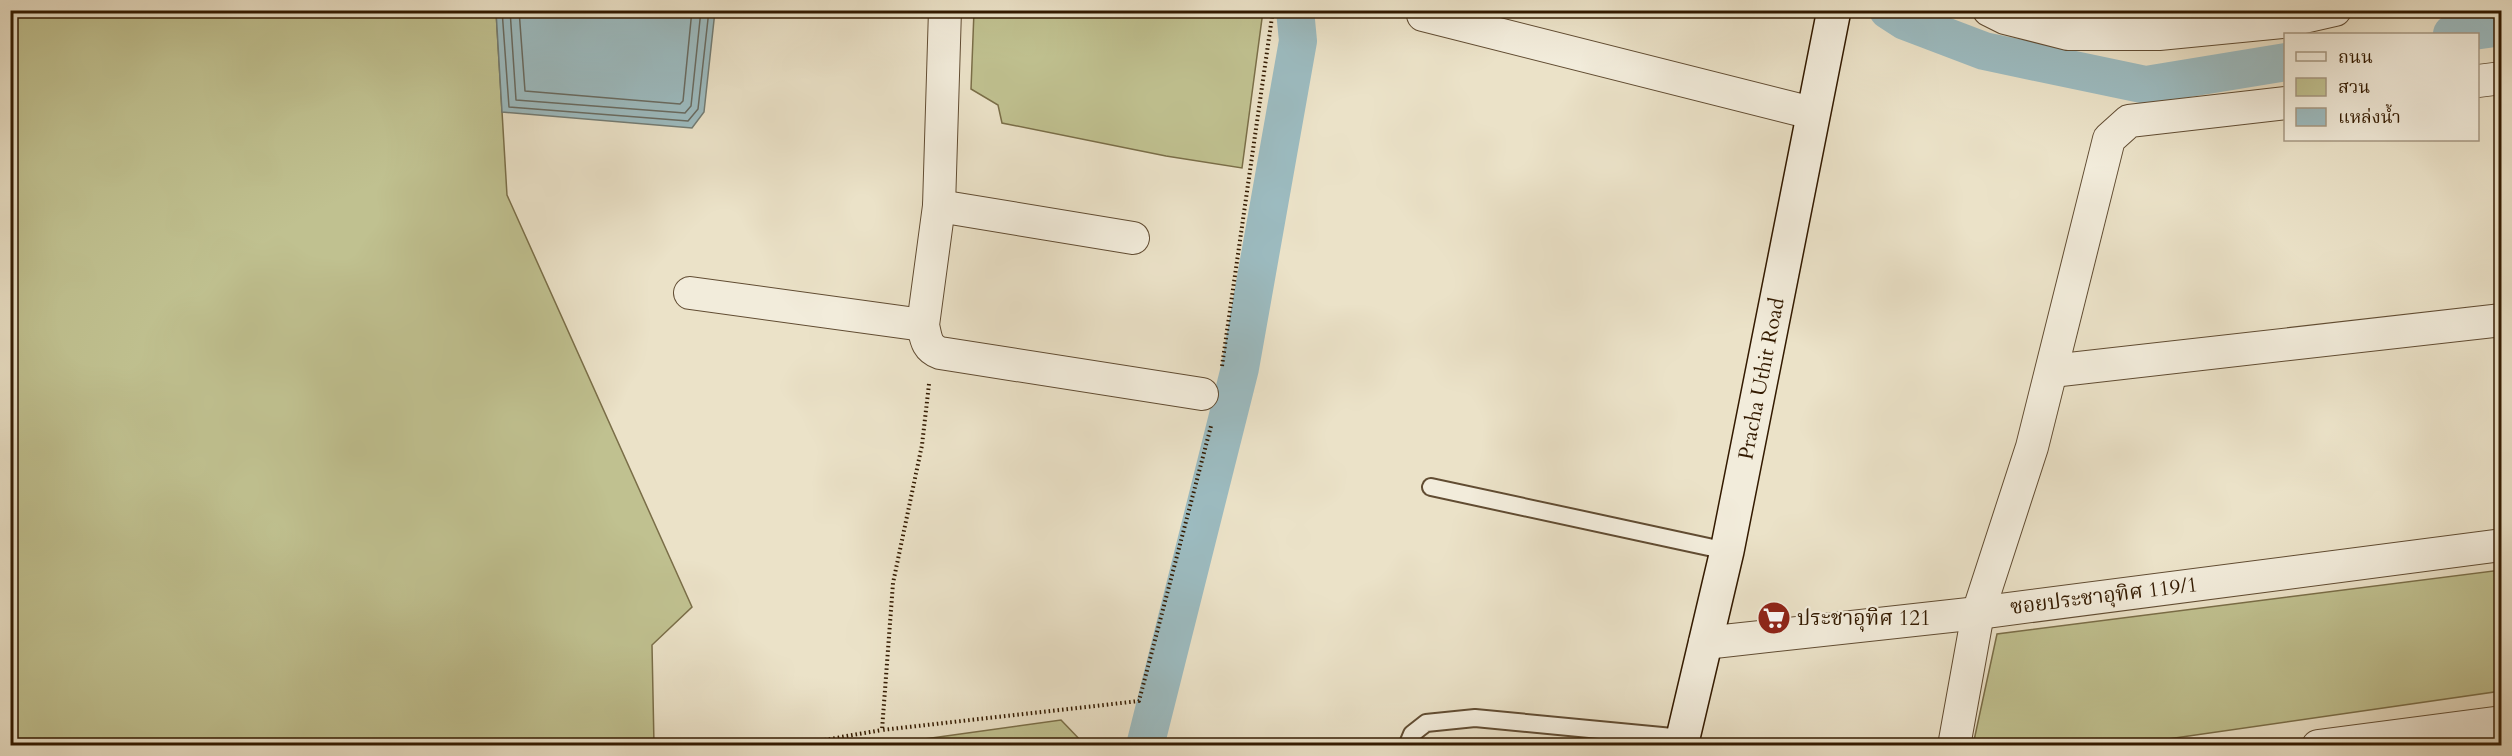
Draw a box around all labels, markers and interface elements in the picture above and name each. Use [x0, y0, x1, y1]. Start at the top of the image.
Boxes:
legend [2284, 33, 2479, 141]
text: ถนน [2338, 45, 2373, 70]
text: สวน [2338, 75, 2370, 100]
text: แหล่งน้ำ [2338, 103, 2401, 130]
street label: Pracha Uthit Road [1731, 295, 1791, 462]
street label: ซอยประชาอุทิศ 119/1 [2008, 570, 2200, 622]
supermarket icon: ประชาอุทิศ 121 [1756, 600, 1792, 636]
place label: ประชาอุทิศ 121 [1797, 604, 1931, 633]

